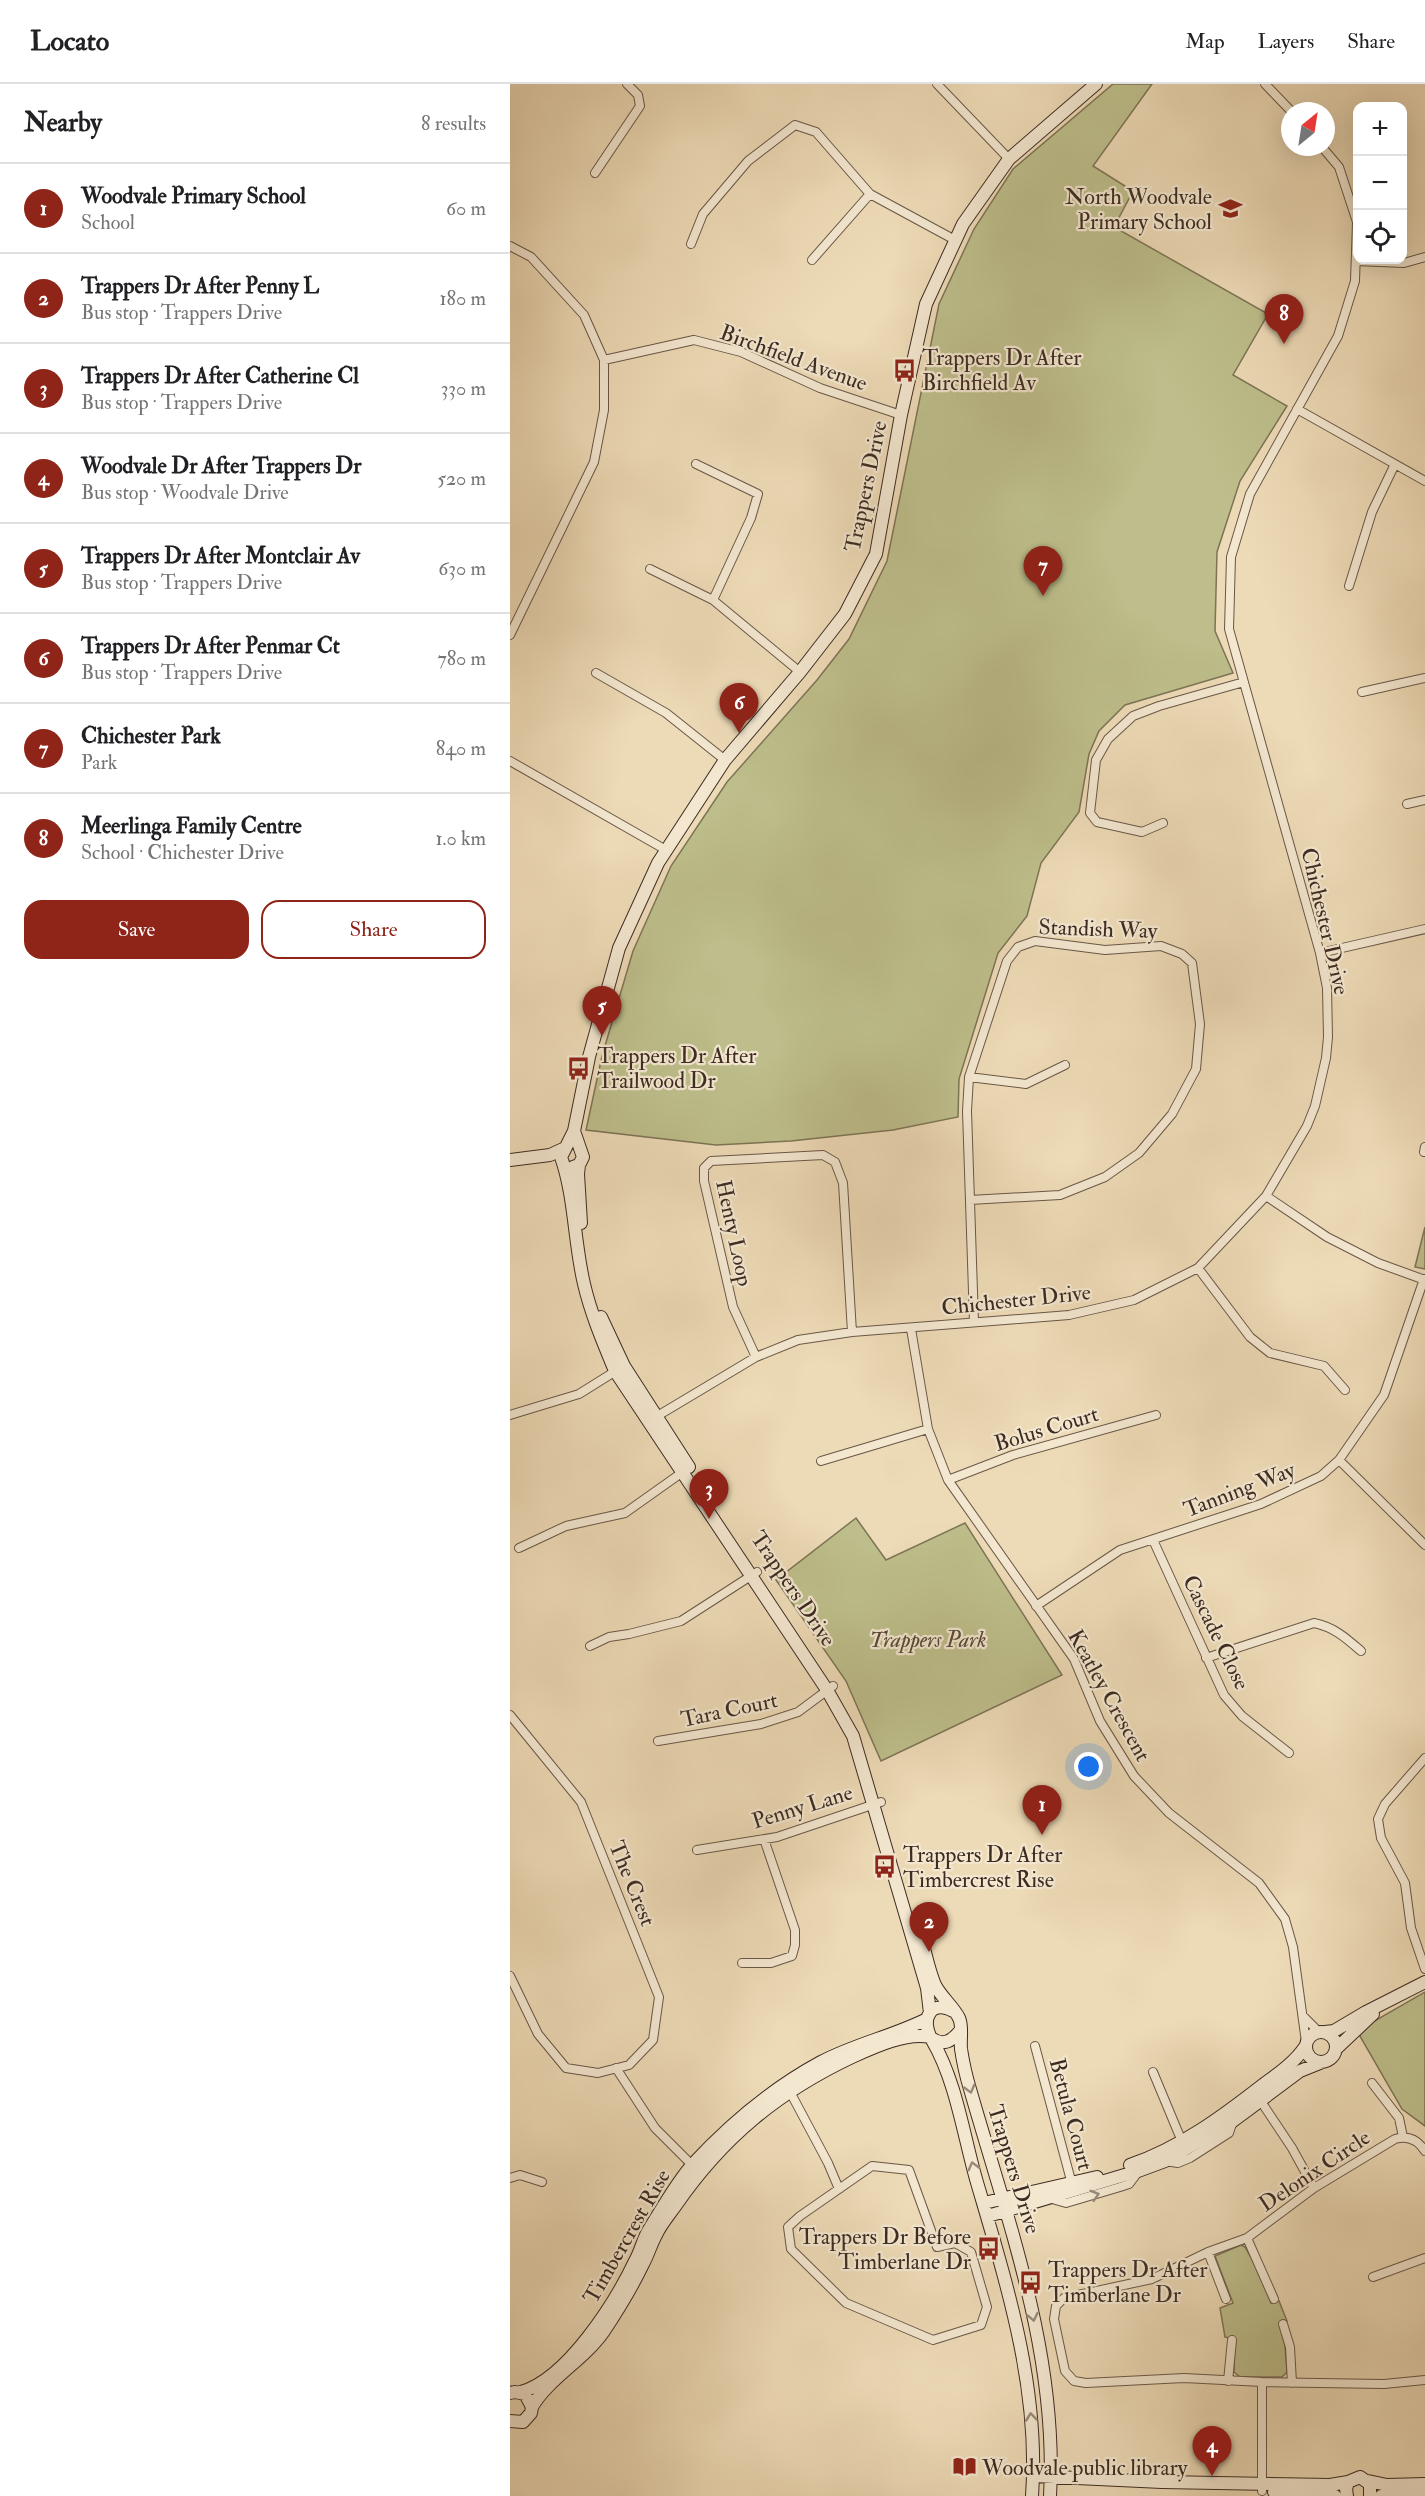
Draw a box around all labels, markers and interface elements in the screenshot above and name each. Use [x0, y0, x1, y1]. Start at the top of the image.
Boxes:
text: Locato [30, 24, 109, 59]
text: Map [1185, 28, 1225, 55]
text: Layers [1258, 28, 1314, 55]
text: Share [1347, 28, 1395, 55]
north arrow [1281, 102, 1335, 156]
map controls [1353, 102, 1407, 264]
button: + [1353, 102, 1407, 156]
text: Nearby [24, 107, 102, 139]
text: 8 results [421, 111, 486, 136]
button: − [1353, 156, 1407, 210]
text: Woodvale Primary School [81, 182, 306, 210]
place label: North Woodvale Primary School [1065, 183, 1212, 236]
text: 1 [40, 196, 47, 221]
text: 60 m [446, 196, 486, 221]
school or university icon: North Woodvale Primary School [1217, 196, 1243, 222]
text: School [81, 210, 135, 235]
button: locate [1353, 210, 1407, 264]
text: Trappers Dr After Penny L [81, 272, 319, 300]
text: 2 [38, 286, 49, 311]
text: 180 m [439, 286, 486, 311]
pin: 8 [1264, 294, 1304, 344]
text: Bus stop · Trappers Drive [81, 300, 282, 325]
street label: Birchfield Avenue [716, 318, 871, 398]
place label: Trappers Dr After Birchfield Av [922, 344, 1082, 397]
bus stop icon: Trappers Dr After Birchfield Av [891, 357, 917, 383]
text: Trappers Dr After Catherine Cl [81, 362, 359, 390]
text: 3 [40, 376, 47, 401]
text: 330 m [441, 376, 486, 401]
text: Bus stop · Trappers Drive [81, 390, 282, 415]
street label: Trappers Drive [838, 418, 895, 555]
text: Woodvale Dr After Trappers Dr [81, 452, 361, 480]
text: 4 [38, 466, 49, 491]
text: 520 m [437, 466, 486, 491]
text: Bus stop · Woodvale Drive [81, 480, 289, 505]
text: Trappers Dr After Montclair Av [81, 542, 360, 570]
pin: 7 [1024, 546, 1062, 596]
text: 5 [39, 556, 48, 581]
text: 630 m [438, 556, 486, 581]
text: Bus stop · Trappers Drive [81, 570, 282, 595]
text: Trappers Dr After Penmar Ct [81, 632, 340, 660]
text: 6 [38, 646, 49, 671]
text: 780 m [437, 646, 486, 671]
text: Bus stop · Trappers Drive [81, 660, 282, 685]
pin: 6 [720, 684, 758, 733]
text: Chichester Park [81, 722, 221, 750]
text: 7 [39, 736, 48, 761]
text: 840 m [436, 736, 486, 761]
text: Park [81, 750, 117, 775]
text: Meerlinga Family Centre [81, 812, 302, 840]
text: 8 [39, 826, 48, 851]
text: 1.0 km [435, 826, 486, 851]
text: School · Chichester Drive [81, 840, 284, 865]
street label: Chichester Drive [1295, 845, 1356, 997]
button: Save [24, 900, 249, 959]
button: Share [261, 900, 486, 959]
street label: Standish Way [1038, 913, 1158, 945]
pin: 5 [582, 986, 622, 1036]
place label: Trappers Dr After Trailwood Dr [597, 1042, 757, 1095]
bus stop icon: Trappers Dr After Trailwood Dr [566, 1055, 592, 1081]
street label: Henty Loop [708, 1177, 759, 1289]
street label: Chichester Drive [940, 1278, 1092, 1322]
street label: Bolus Court [991, 1400, 1102, 1458]
street label: Tanning Way [1180, 1456, 1299, 1524]
pin: 3 [690, 1470, 728, 1519]
street label: Trappers Drive [743, 1525, 842, 1652]
street label: Cascade Close [1176, 1571, 1256, 1694]
street label: Keatley Crescent [1061, 1625, 1157, 1766]
park label: Trappers Park [870, 1626, 986, 1654]
street label: Tara Court [678, 1686, 780, 1734]
your location [1074, 1752, 1103, 1781]
street label: Penny Lane [749, 1778, 856, 1836]
pin: 1 [1022, 1786, 1062, 1835]
street label: The Crest [602, 1837, 662, 1930]
place label: Trappers Dr After Timbercrest Rise [903, 1841, 1063, 1894]
bus stop icon: Trappers Dr After Timbercrest Rise [872, 1854, 898, 1880]
pin: 2 [910, 1902, 948, 1952]
street label: Betula Court [1043, 2055, 1099, 2173]
one-way arrow [963, 2083, 975, 2094]
street label: Trappers Drive [980, 2101, 1047, 2237]
street label: Delonix Circle [1254, 2123, 1376, 2218]
one-way arrow [968, 2162, 980, 2172]
street label: Timbercrest Rise [577, 2164, 677, 2309]
one-way arrow [1089, 2190, 1100, 2202]
place label: Trappers Dr Before Timberlane Dr [799, 2223, 972, 2276]
bus stop icon: Trappers Dr Before Timberlane Dr [976, 2236, 1002, 2262]
place label: Trappers Dr After Timberlane Dr [1048, 2256, 1208, 2309]
bus stop icon: Trappers Dr After Timberlane Dr [1017, 2269, 1043, 2295]
one-way arrow [1026, 2312, 1039, 2322]
one-way arrow [1025, 2413, 1038, 2422]
pin: 4 [1192, 2426, 1232, 2476]
library icon: Woodvale public library [951, 2454, 977, 2480]
place label: Woodvale public library [981, 2454, 1188, 2483]

